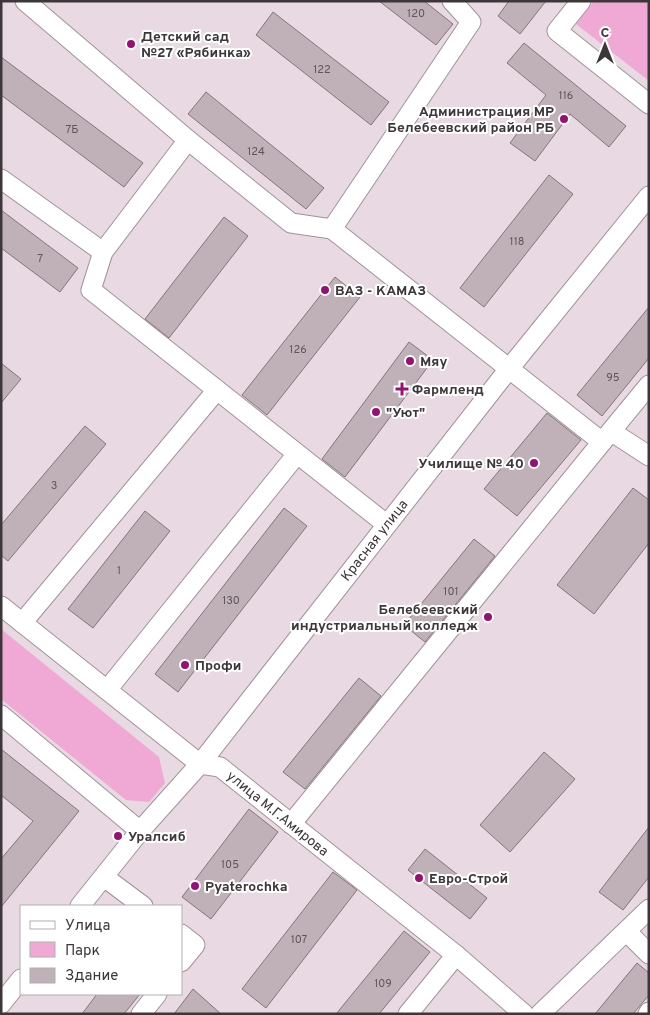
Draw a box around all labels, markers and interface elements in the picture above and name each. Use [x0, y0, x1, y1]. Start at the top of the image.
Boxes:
house number: 120 [407, 7, 425, 21]
north arrow [580, 20, 630, 70]
text: С [601, 25, 610, 42]
place label: Детский сад №27 «Рябинка» [141, 29, 251, 62]
marker: Детский сад №27 «Рябинка» [125, 38, 137, 50]
house number: 122 [313, 63, 331, 77]
house number: 116 [559, 89, 573, 103]
place label: Администрация МР Белебеевский район РБ [387, 104, 554, 137]
marker: Администрация МР Белебеевский район РБ [558, 113, 570, 125]
house number: 7Б [66, 123, 78, 137]
house number: 124 [247, 145, 265, 159]
house number: 118 [510, 235, 524, 249]
house number: 7 [37, 252, 43, 266]
place label: ВАЗ - КАМАЗ [335, 283, 426, 300]
marker: ВАЗ - КАМАЗ [319, 284, 331, 296]
house number: 126 [289, 343, 307, 357]
place label: Мяу [420, 354, 447, 371]
marker: Мяу [404, 355, 416, 367]
house number: 95 [606, 371, 620, 385]
place label: Фармленд [412, 382, 484, 399]
marker: Фармленд [396, 383, 408, 395]
place label: "Уют" [386, 405, 425, 422]
marker: "Уют" [370, 406, 382, 418]
place label: Училище № 40 [418, 456, 524, 473]
marker: Училище № 40 [528, 457, 540, 469]
house number: 3 [51, 479, 57, 493]
street label: Красная улица [338, 497, 412, 585]
house number: 1 [117, 564, 121, 578]
house number: 101 [443, 585, 459, 599]
house number: 130 [222, 594, 240, 608]
place label: Белебеевский индустриальный колледж [291, 602, 478, 635]
marker: Белебеевский индустриальный колледж [482, 611, 494, 623]
place label: Профи [195, 658, 241, 675]
marker: Профи [179, 659, 191, 671]
street label: улица М.Г.Амирова [223, 768, 331, 860]
place label: Уралсиб [128, 829, 186, 846]
marker: Уралсиб [112, 830, 124, 842]
house number: 105 [221, 858, 239, 872]
place label: Евро-Строй [429, 871, 508, 888]
marker: Евро-Строй [413, 872, 425, 884]
place label: Pyaterochka [205, 879, 287, 896]
marker: Pyaterochka [189, 880, 201, 892]
legend [20, 905, 182, 995]
text: Улица [65, 917, 110, 936]
house number: 107 [291, 933, 308, 947]
text: Парк [65, 942, 100, 961]
text: Здание [65, 967, 118, 986]
house number: 109 [374, 977, 392, 991]

